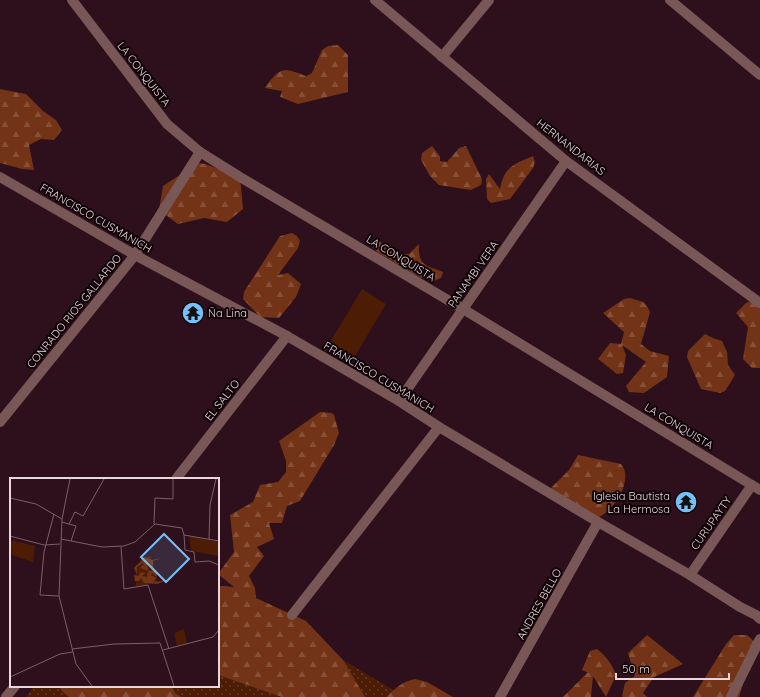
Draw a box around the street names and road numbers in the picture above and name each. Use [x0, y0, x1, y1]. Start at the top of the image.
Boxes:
street label: LA CONQUISTA [114, 39, 174, 109]
street label: HERNANDARIAS [534, 116, 608, 178]
street label: FRANCISCO CUSMANICH [38, 180, 154, 256]
street label: LA CONQUISTA [364, 232, 438, 284]
street label: PANAMBI VERA [445, 238, 501, 310]
street label: CONRADO RIOS GALLARDO [24, 251, 124, 371]
street label: FRANCISCO CUSMANICH [321, 338, 437, 416]
street label: EL SALTO [202, 377, 242, 423]
street label: LA CONQUISTA [642, 400, 716, 452]
street label: CURUPAYTY [687, 494, 735, 552]
street label: ANDRES BELLO [514, 566, 564, 642]

